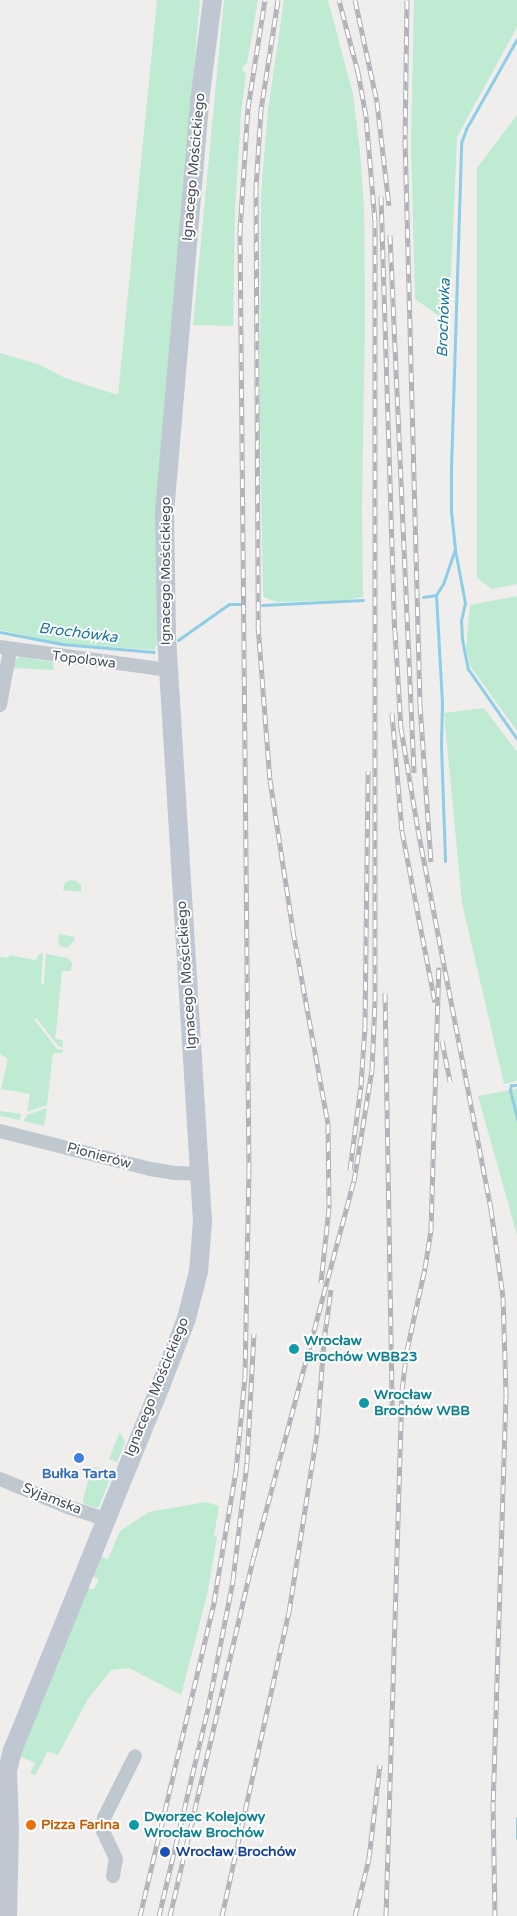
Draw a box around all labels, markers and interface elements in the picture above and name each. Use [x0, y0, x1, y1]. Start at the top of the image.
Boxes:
street label: Ignacego Mościckiego [179, 92, 209, 242]
water label: Brochówka [434, 278, 454, 358]
street label: Ignacego Mościckiego [158, 497, 174, 645]
water label: Brochówka [37, 619, 119, 647]
street label: Topolowa [51, 648, 117, 672]
street label: Ignacego Mościckiego [173, 900, 201, 1050]
street label: Pionierów [65, 1139, 133, 1173]
street label: Ignacego Mościckiego [121, 1315, 193, 1459]
place label: Wrocław Brochów WBB23 [304, 1333, 418, 1365]
marker: Wrocław Brochów WBB23 [288, 1343, 300, 1355]
place label: Wrocław Brochów WBB [374, 1387, 470, 1420]
marker: Wrocław Brochów WBB [358, 1397, 370, 1409]
marker: Bułka Tarta [73, 1452, 85, 1464]
place label: Bułka Tarta [42, 1466, 116, 1482]
street label: Syjamska [20, 1480, 84, 1518]
place label: Dworzec Kolejowy Wrocław Brochów [144, 1809, 265, 1841]
place label: Pizza Farina [41, 1817, 120, 1833]
marker: Pizza Farina [25, 1819, 37, 1831]
marker: Dworzec Kolejowy Wrocław Brochów [128, 1819, 140, 1831]
place label: Wrocław Brochów [176, 1844, 296, 1860]
marker: Wrocław Brochów [158, 1845, 172, 1859]

